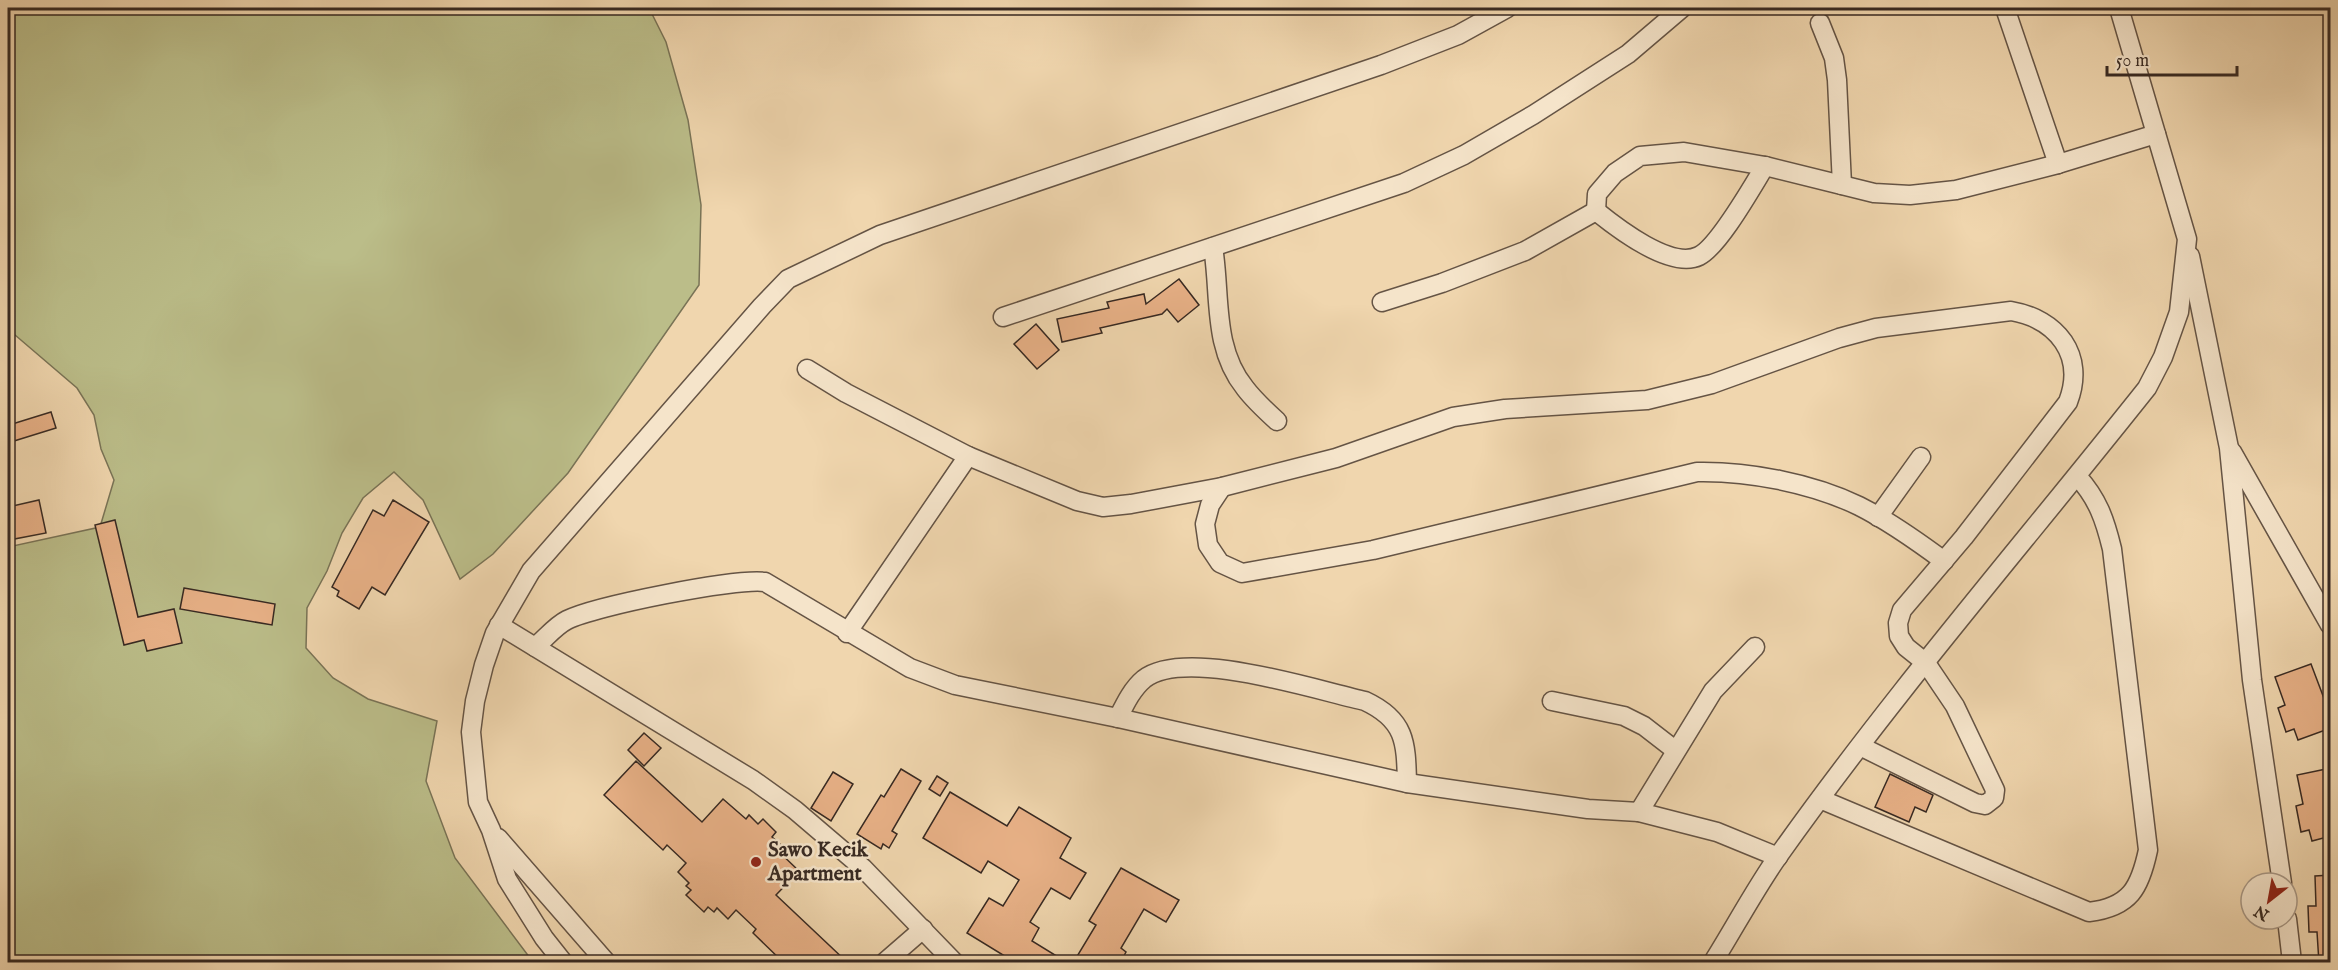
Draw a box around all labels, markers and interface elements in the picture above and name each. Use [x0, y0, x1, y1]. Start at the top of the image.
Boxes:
scale bar [2107, 39, 2238, 77]
text: 50 m [2116, 50, 2149, 73]
place label: Sawo Kecik Apartment [767, 837, 869, 888]
marker: Sawo Kecik Apartment [749, 855, 763, 869]
north arrow [2239, 871, 2299, 931]
text: N [2251, 900, 2274, 925]

